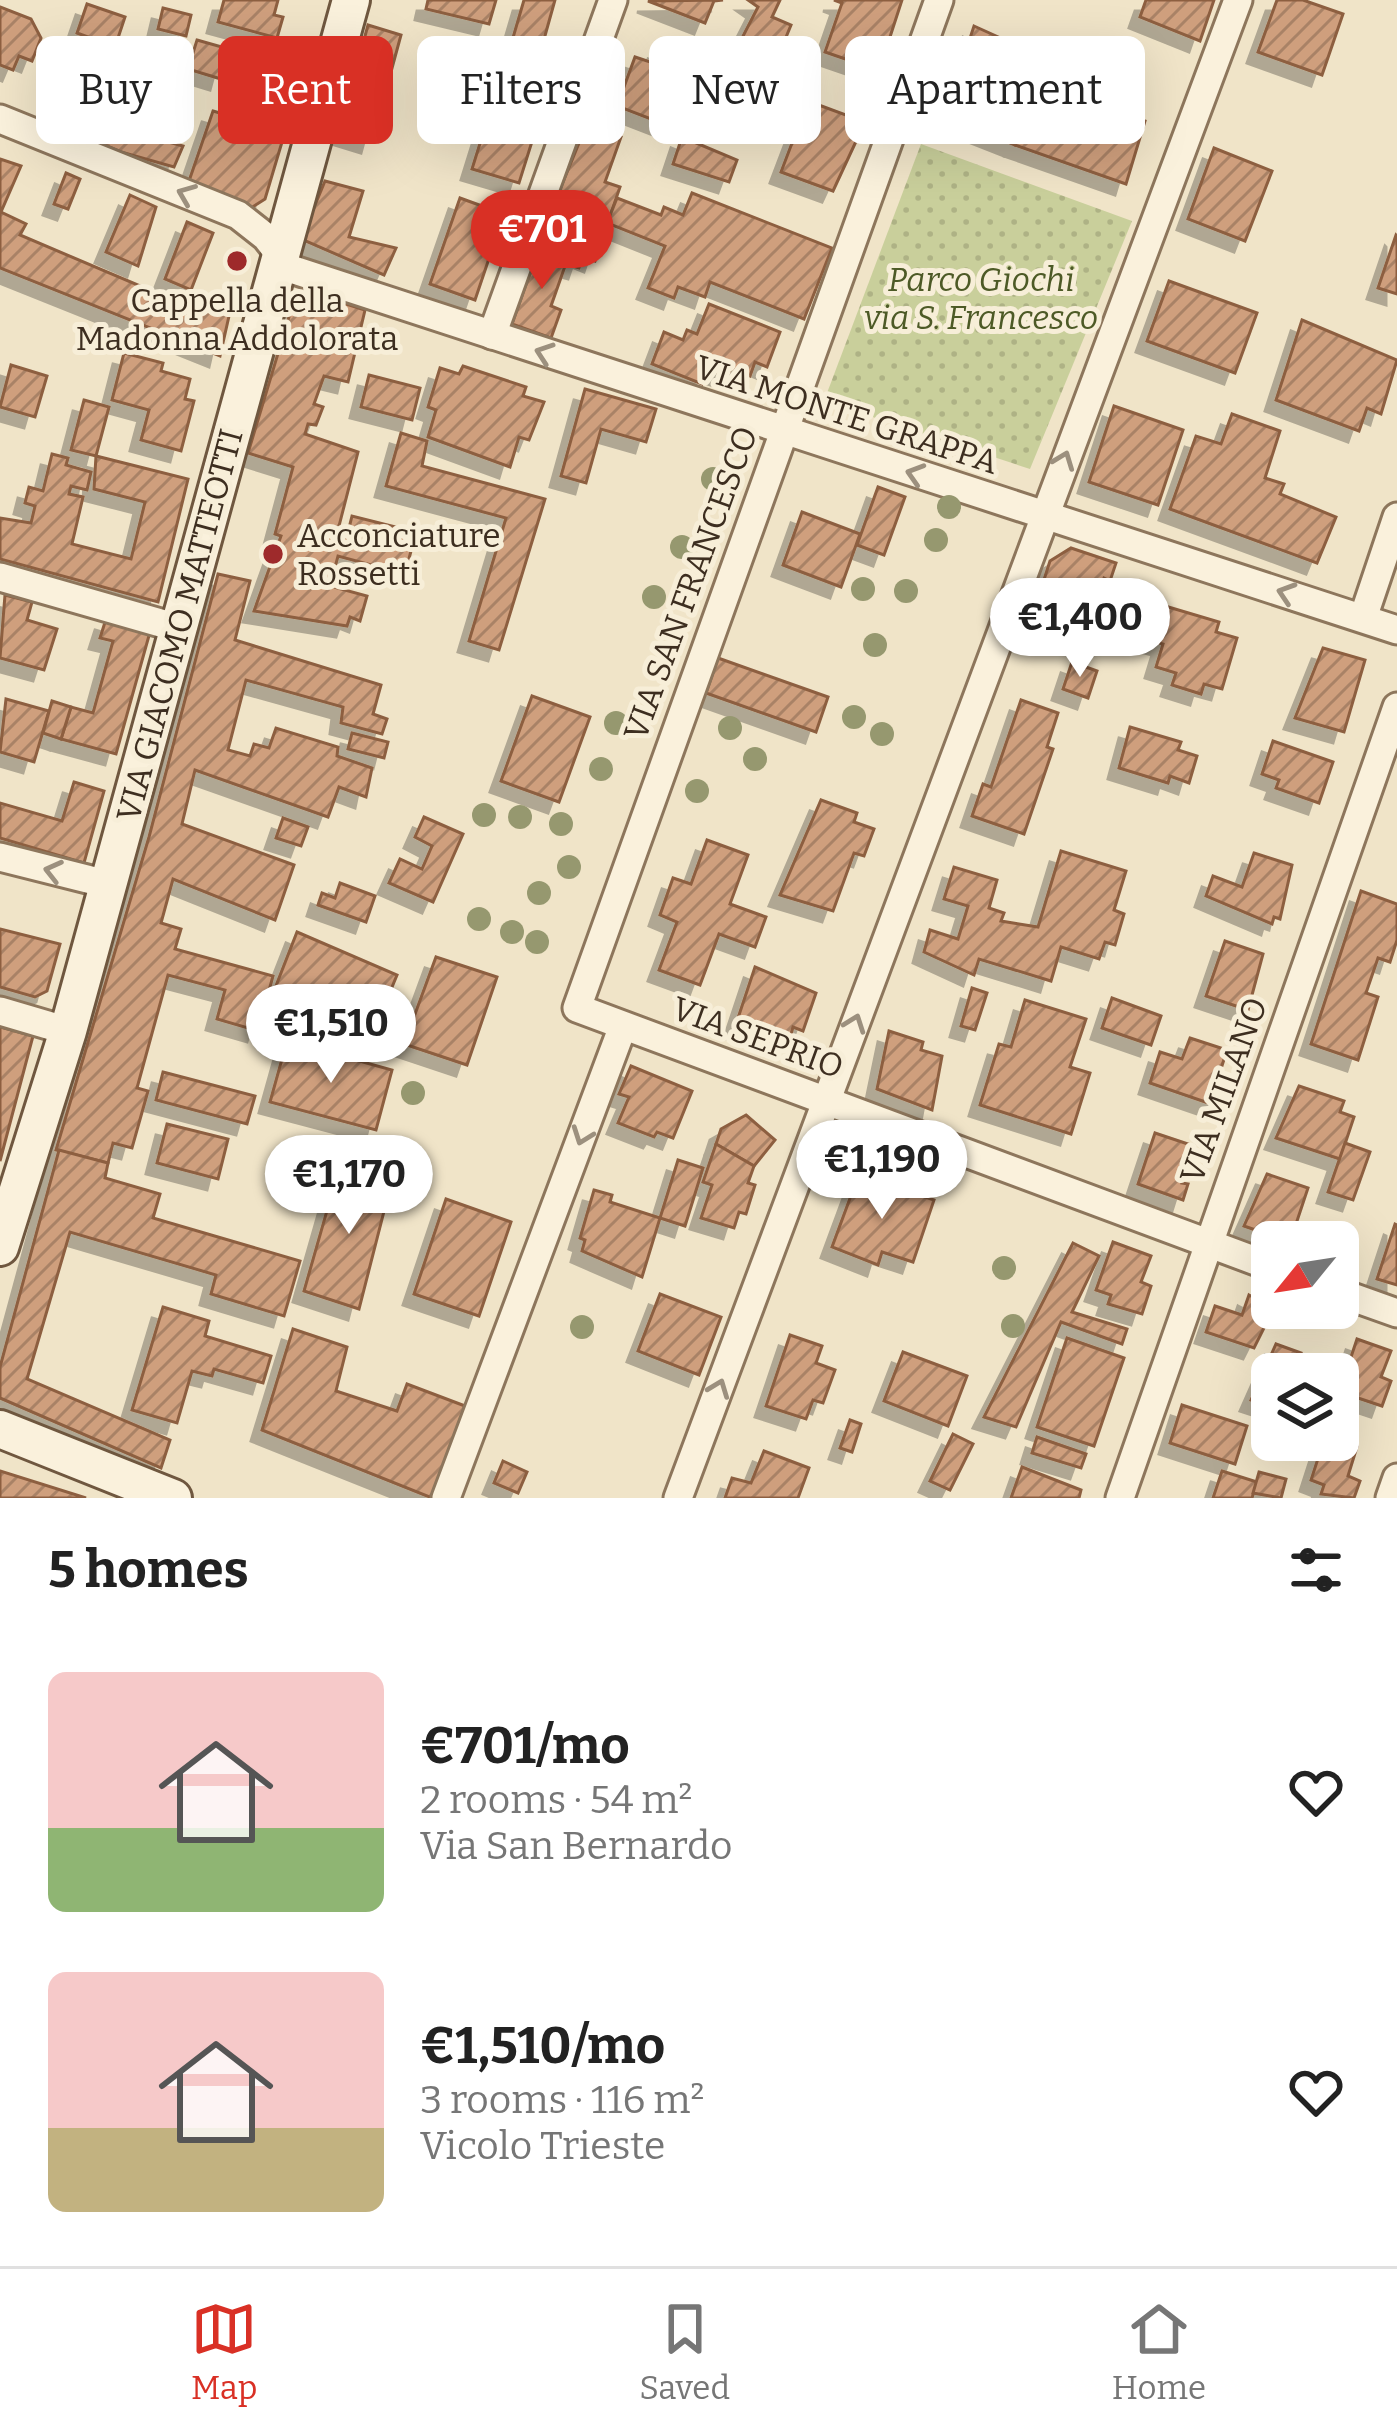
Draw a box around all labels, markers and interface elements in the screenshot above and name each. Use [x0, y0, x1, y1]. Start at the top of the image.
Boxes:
chip: Buy [36, 36, 194, 144]
chip: Rent [218, 36, 393, 144]
chip: Filters [417, 36, 625, 144]
chip: New [649, 36, 821, 144]
chip: Apartment [845, 36, 1145, 144]
one-way arrow [177, 184, 198, 208]
pin: €701 [471, 190, 613, 292]
text: €701 [498, 206, 586, 252]
marker: Cappella della Madonna Addolorata [224, 248, 250, 274]
park label: Parco Giochi via S. Francesco [864, 260, 1098, 338]
place label: Cappella della Madonna Addolorata [76, 281, 398, 359]
one-way arrow [534, 342, 555, 367]
street label: VIA MONTE GRAPPA [690, 347, 1004, 483]
street label: VIA SAN FRANCESCO [616, 421, 766, 746]
street label: VIA GIACOMO MATTEOTTI [108, 425, 252, 826]
one-way arrow [1049, 451, 1074, 472]
one-way arrow [905, 463, 926, 488]
place label: Acconciature Rossetti [297, 516, 500, 594]
marker: Acconciature Rossetti [260, 541, 286, 567]
pin: €1,400 [982, 578, 1178, 680]
one-way arrow [1277, 583, 1298, 607]
text: €1,400 [1017, 594, 1143, 640]
one-way arrow [44, 860, 64, 885]
pin: €1,510 [233, 984, 429, 1086]
street label: VIA SEPRIO [667, 988, 849, 1087]
street label: VIA MILANO [1172, 992, 1276, 1189]
text: €1,510 [273, 1000, 389, 1046]
one-way arrow [841, 1014, 866, 1035]
pin: €1,190 [784, 1120, 980, 1222]
one-way arrow [572, 1124, 596, 1145]
pin: €1,170 [251, 1135, 447, 1237]
text: €1,190 [823, 1136, 941, 1182]
text: €1,170 [292, 1151, 406, 1197]
north arrow [1251, 1221, 1359, 1329]
map controls [1251, 1221, 1359, 1461]
button: layers [1251, 1353, 1359, 1461]
one-way arrow [705, 1379, 729, 1400]
icon: filters [1283, 1537, 1349, 1603]
text: 5 homes [48, 1539, 249, 1601]
text: €701/mo [420, 1715, 630, 1777]
icon: home [144, 1720, 288, 1864]
icon: heart [1283, 1759, 1349, 1825]
text: 2 rooms · 54 m² [420, 1777, 692, 1823]
text: Via San Bernardo [420, 1823, 732, 1869]
text: €1,510/mo [420, 2015, 665, 2077]
icon: home [144, 2020, 288, 2164]
icon: heart [1283, 2059, 1349, 2125]
text: 3 rooms · 116 m² [420, 2077, 704, 2123]
text: Vicolo Trieste [420, 2123, 665, 2169]
tab: Map [191, 2296, 258, 2408]
tab: Saved [639, 2296, 730, 2408]
tab: Home [1112, 2296, 1206, 2408]

